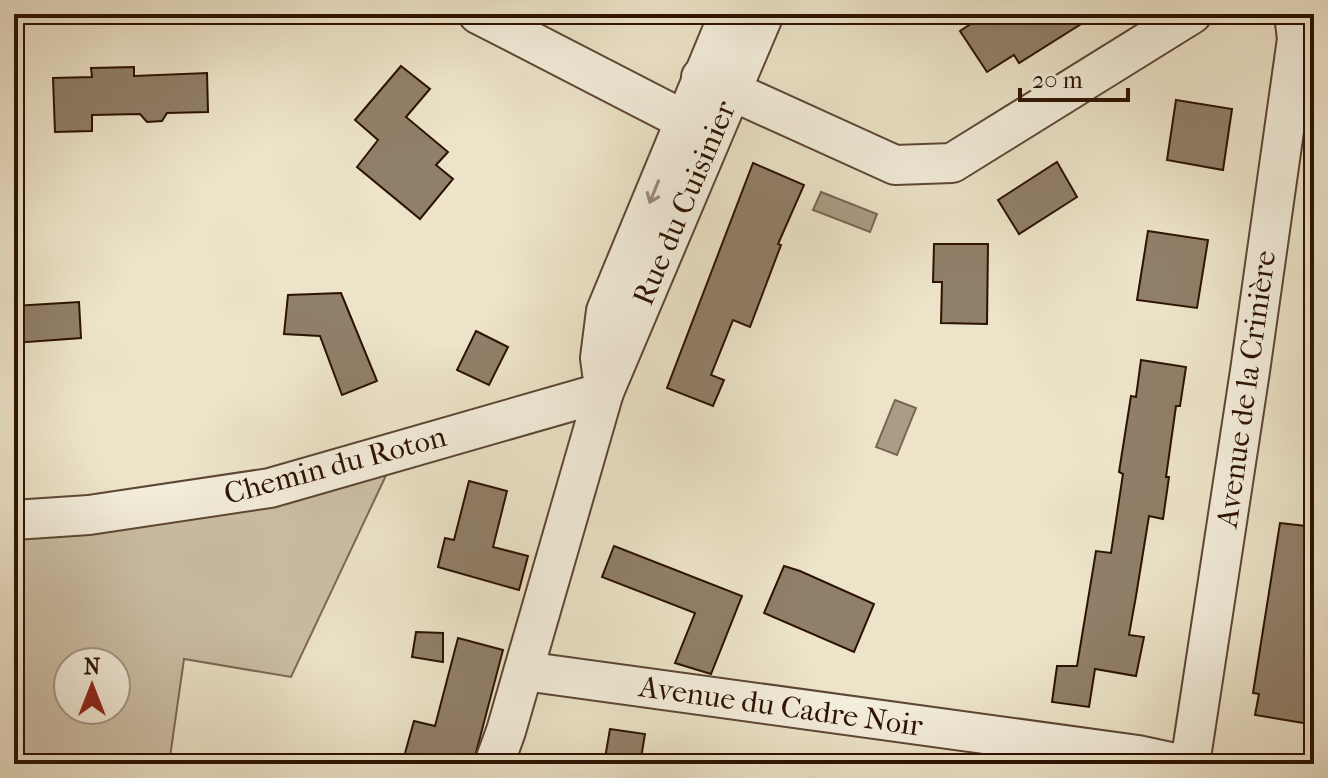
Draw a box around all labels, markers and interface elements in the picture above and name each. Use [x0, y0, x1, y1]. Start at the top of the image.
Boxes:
scale bar [1020, 52, 1128, 102]
text: 20 m [1032, 66, 1083, 94]
street label: Rue du Cuisinier [626, 95, 743, 311]
one-way arrow [646, 179, 661, 204]
street label: Avenue de la Crinière [1210, 248, 1283, 531]
street label: Chemin du Roton [220, 419, 451, 512]
north arrow [52, 646, 132, 726]
text: N [84, 654, 101, 680]
street label: Avenue du Cadre Noir [636, 669, 925, 744]

